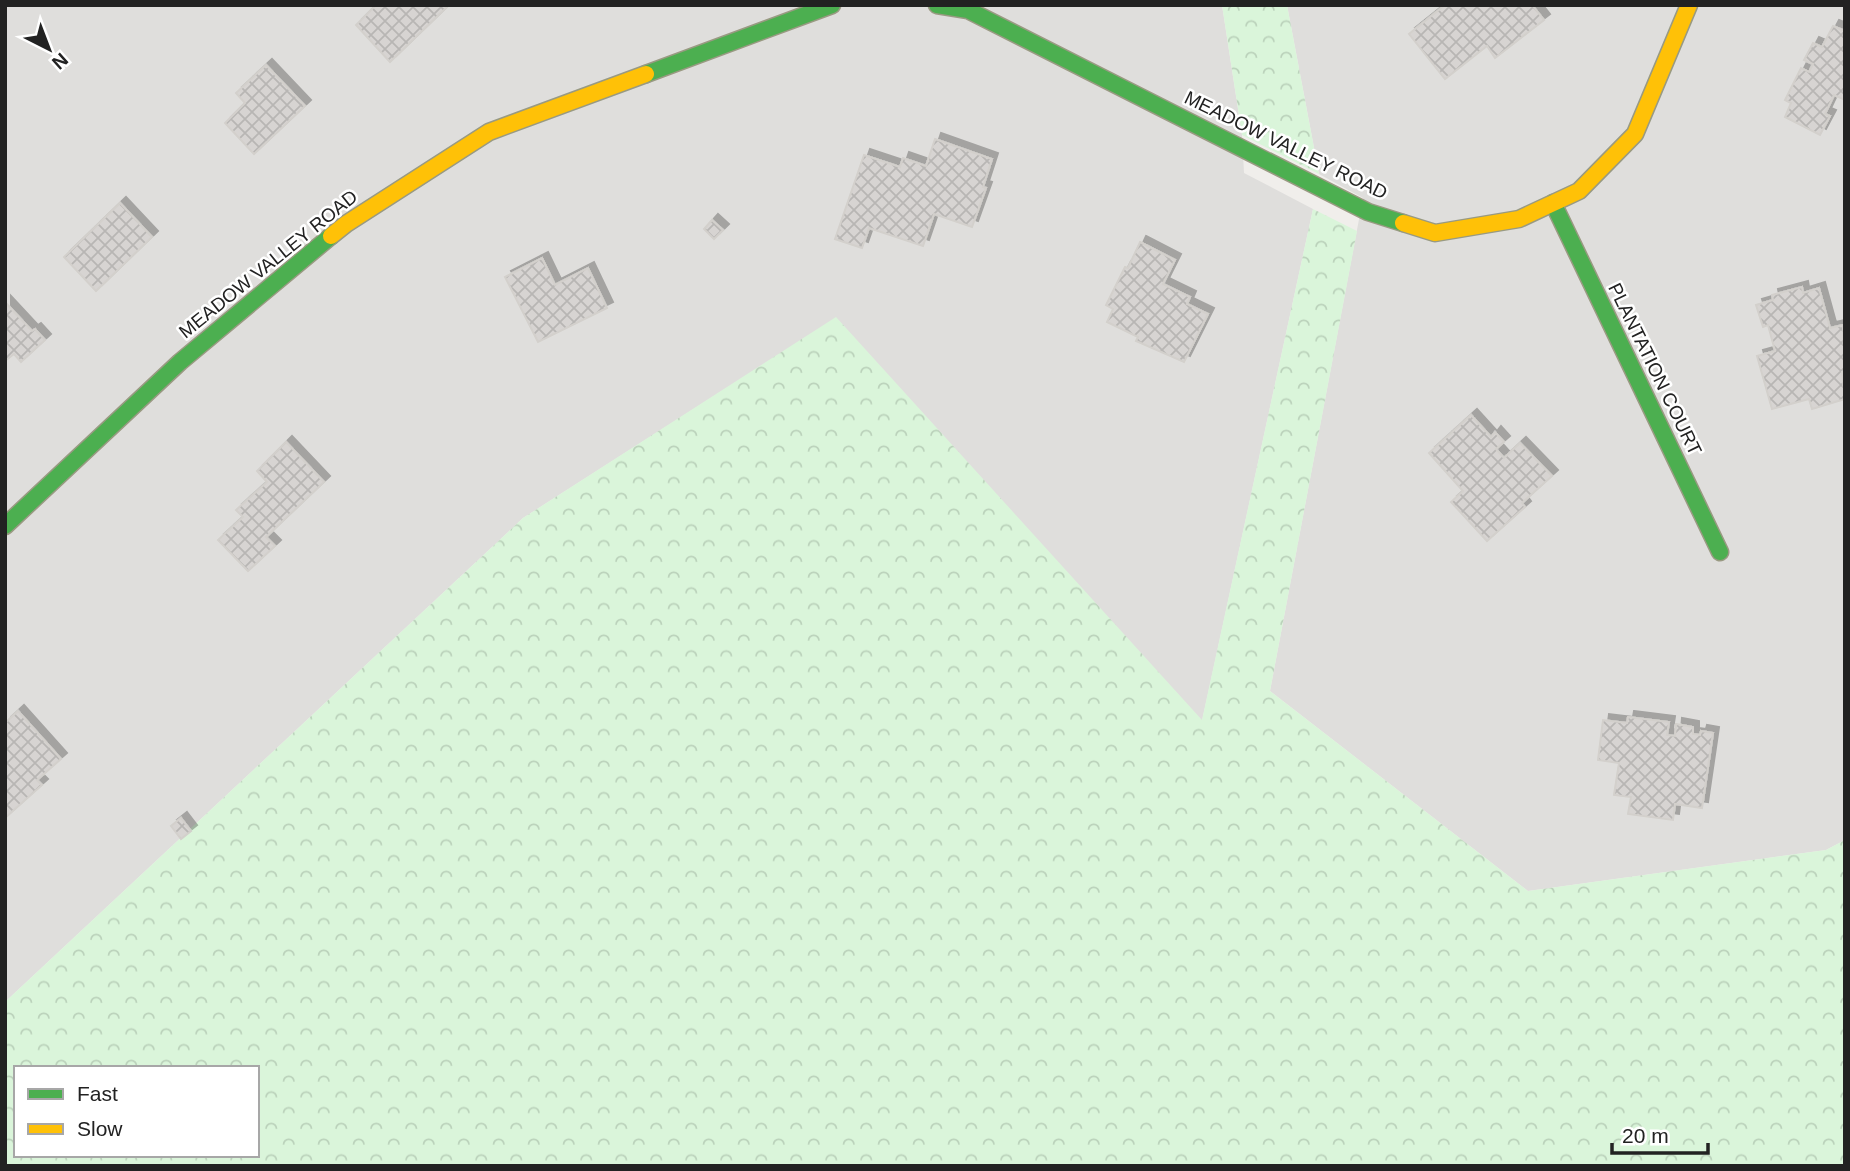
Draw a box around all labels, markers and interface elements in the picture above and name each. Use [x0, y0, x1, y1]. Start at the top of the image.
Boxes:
north arrow [14, 14, 84, 84]
text: N [48, 49, 72, 74]
street label: MEADOW VALLEY ROAD [1181, 87, 1391, 203]
street label: MEADOW VALLEY ROAD [175, 186, 361, 342]
street label: PLANTATION COURT [1604, 279, 1706, 459]
legend [14, 1066, 259, 1157]
text: Fast [77, 1082, 118, 1105]
scale bar [1612, 1112, 1708, 1156]
text: Slow [77, 1117, 123, 1140]
text: 20 m [1622, 1124, 1669, 1147]

